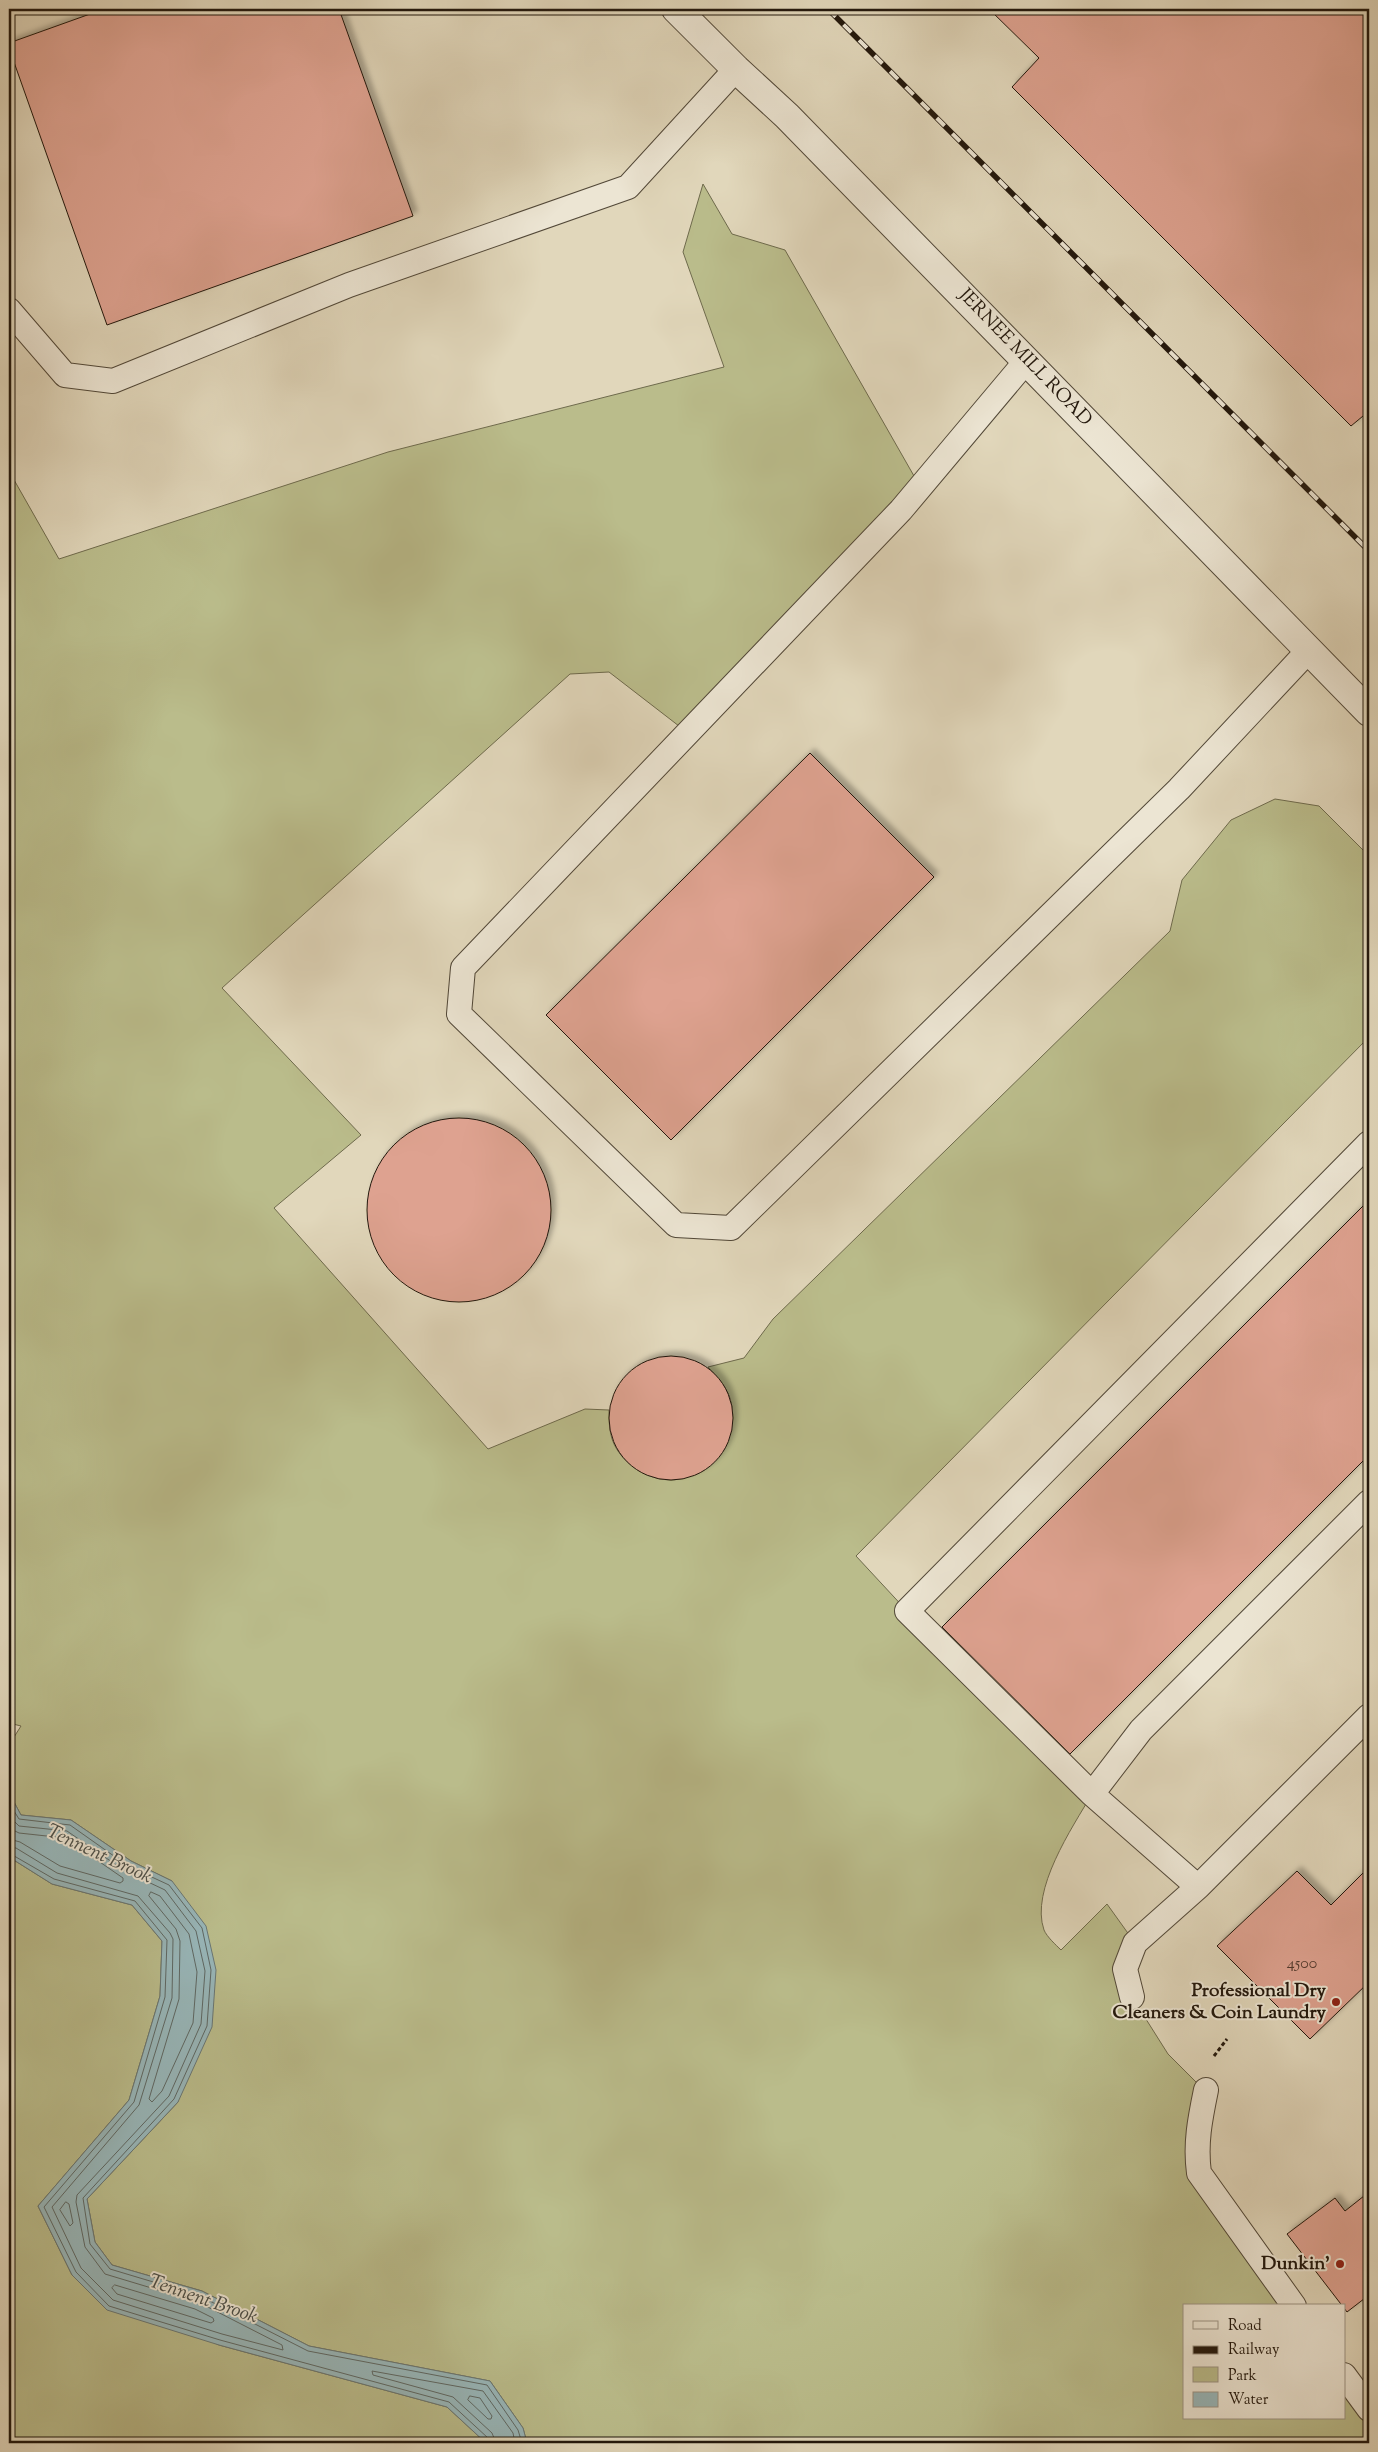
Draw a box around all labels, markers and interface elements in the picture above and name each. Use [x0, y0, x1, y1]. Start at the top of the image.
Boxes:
street label: JERNEE MILL ROAD [951, 282, 1098, 433]
water label: Tennent Brook [41, 1818, 157, 1892]
house number: 4500 [1287, 1953, 1317, 1976]
place label: Professional Dry Cleaners & Coin Laundry [1112, 1978, 1327, 2027]
marker: Professional Dry Cleaners & Coin Laundry [1330, 1996, 1342, 2008]
place label: Dunkin' [1261, 2251, 1330, 2278]
marker: Dunkin' [1334, 2258, 1346, 2270]
water label: Tennent Brook [145, 2268, 261, 2332]
legend [1183, 2304, 1346, 2420]
text: Road [1228, 2316, 1262, 2337]
text: Railway [1228, 2340, 1280, 2361]
text: Park [1228, 2366, 1257, 2387]
text: Water [1228, 2390, 1269, 2411]

